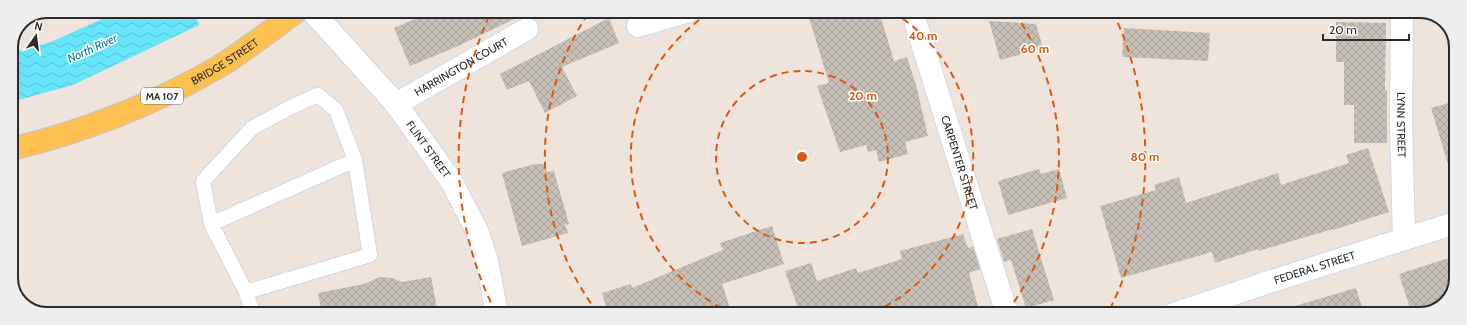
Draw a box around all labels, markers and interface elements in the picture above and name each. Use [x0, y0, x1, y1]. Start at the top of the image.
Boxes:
north arrow [16, 16, 56, 56]
scale bar [1323, 16, 1409, 42]
text: N [33, 19, 44, 34]
text: 20 m [1329, 22, 1357, 37]
text: 40 m [908, 28, 938, 43]
water label: North River [65, 29, 121, 66]
street label: HARRINGTON COURT [412, 34, 510, 99]
street label: BRIDGE STREET [189, 35, 261, 88]
text: 60 m [1021, 41, 1049, 56]
road number: MA 107 [141, 88, 183, 104]
text: 20 m [849, 88, 877, 103]
street label: LYNN STREET [1394, 92, 1409, 158]
street label: CARPENTER STREET [938, 114, 981, 212]
street label: FLINT STREET [403, 118, 454, 181]
text: 80 m [1131, 149, 1159, 164]
centre of rings [795, 150, 809, 164]
street label: FEDERAL STREET [1272, 248, 1357, 287]

